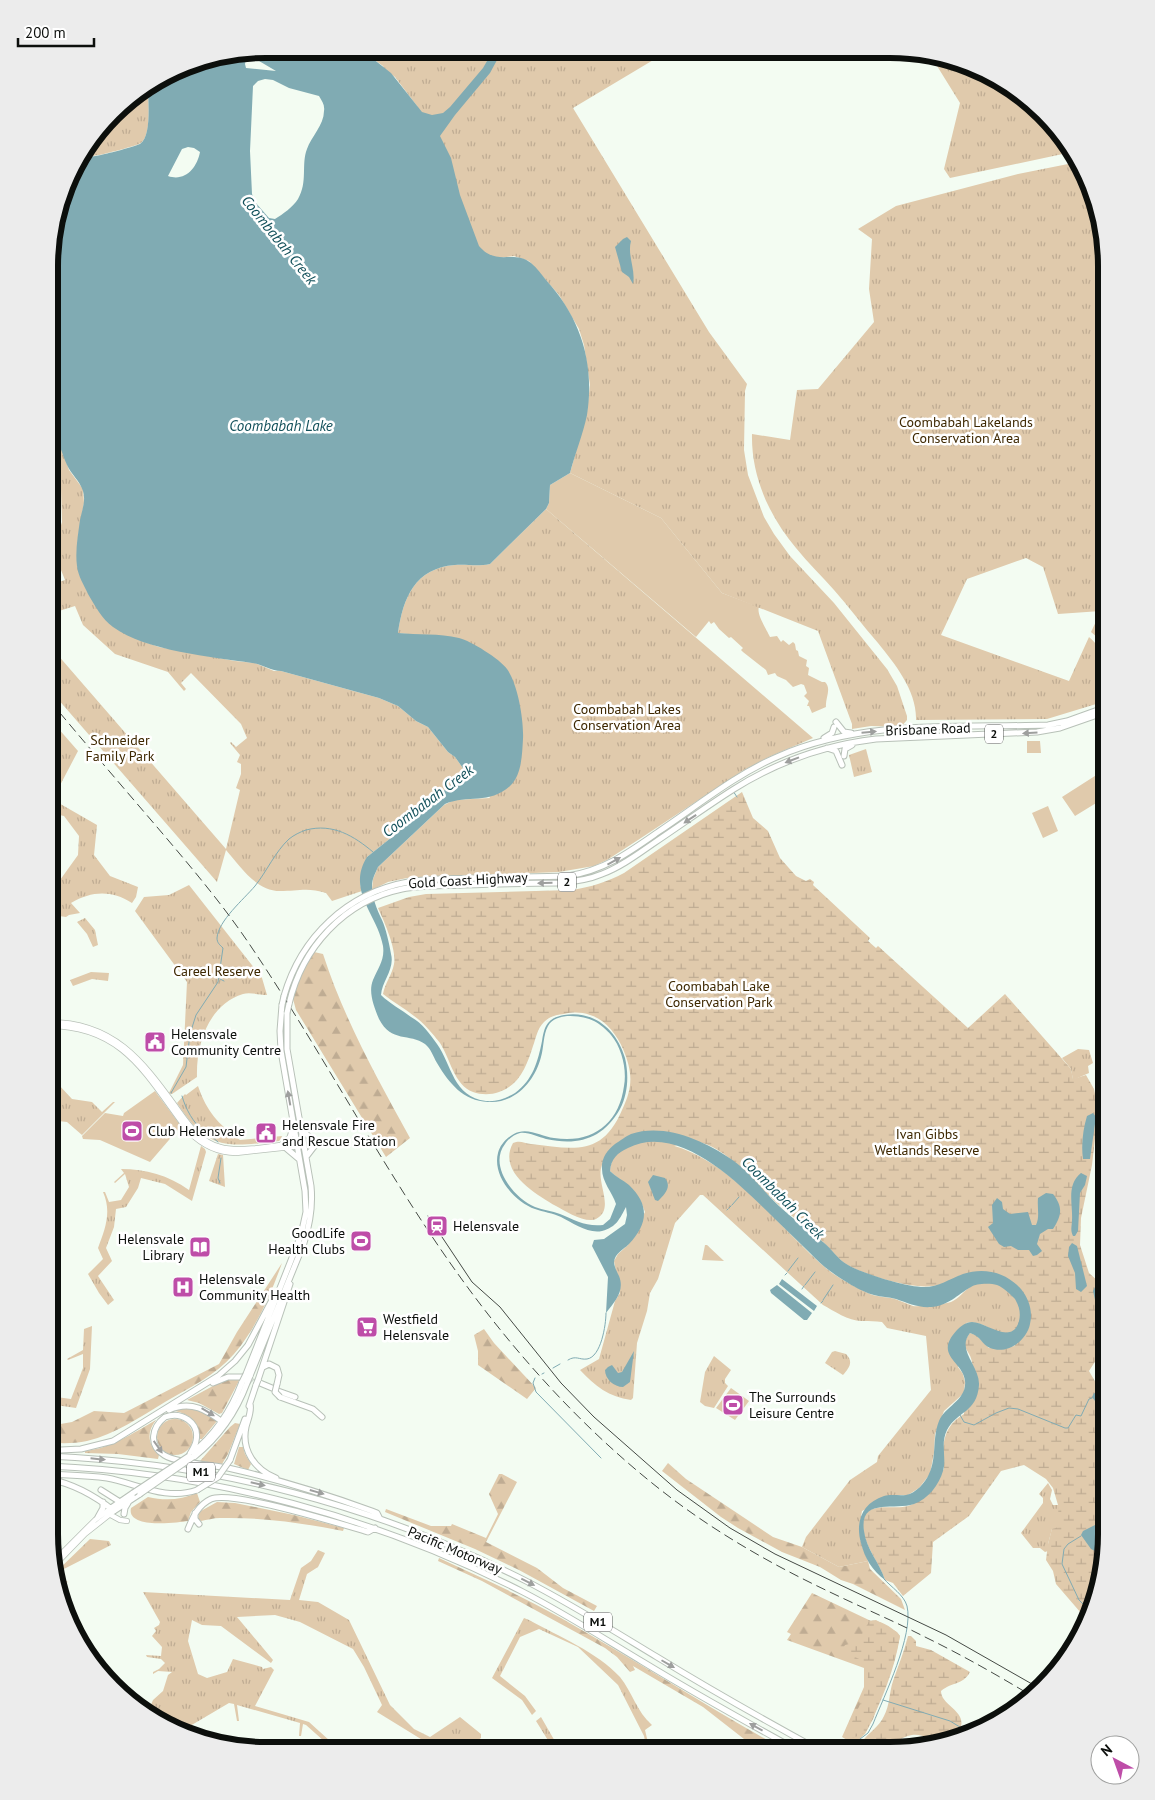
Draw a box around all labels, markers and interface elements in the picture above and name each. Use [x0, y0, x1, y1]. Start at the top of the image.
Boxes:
scale bar [18, 15, 94, 47]
text: 200 m [25, 23, 66, 42]
water label: Coombabah Creek [238, 191, 322, 289]
park label: Coombabah Lakelands Conservation Area [899, 413, 1033, 447]
water label: Coombabah Lake [229, 416, 333, 435]
park label: Coombabah Lakes Conservation Area [573, 700, 681, 734]
street label: Brisbane Road [885, 719, 971, 739]
road number: 2 [985, 724, 1003, 744]
one-way arrow [861, 727, 877, 735]
one-way arrow [1022, 729, 1038, 737]
park label: Schneider Family Park [86, 731, 155, 765]
one-way arrow [784, 756, 799, 764]
water label: Coombabah Creek [378, 759, 478, 841]
one-way arrow [683, 814, 697, 823]
one-way arrow [607, 857, 622, 865]
street label: Gold Coast Highway [408, 868, 529, 892]
road number: 2 [558, 872, 576, 892]
one-way arrow [537, 879, 553, 887]
park label: Careel Reserve [173, 962, 261, 980]
park label: Coombabah Lake Conservation Park [665, 977, 773, 1011]
place label: Helensvale Community Centre [171, 1025, 281, 1059]
public building icon: Helensvale Community Centre [143, 1030, 167, 1054]
one-way arrow [285, 1090, 293, 1106]
place label: Helensvale Fire and Rescue Station [282, 1116, 396, 1150]
sports icon: Club Helensvale [120, 1119, 144, 1143]
public building icon: Helensvale Fire and Rescue Station [254, 1121, 278, 1145]
place label: Club Helensvale [148, 1122, 245, 1140]
park label: Ivan Gibbs Wetlands Reserve [875, 1125, 979, 1159]
water label: Coombabah Creek [738, 1152, 830, 1244]
station icon: Helensvale [425, 1214, 449, 1238]
place label: Helensvale [453, 1217, 519, 1235]
place label: GoodLife Health Clubs [268, 1224, 345, 1258]
sports icon: GoodLife Health Clubs [349, 1229, 373, 1253]
place label: Helensvale Library [118, 1230, 184, 1264]
library icon: Helensvale Library [188, 1235, 212, 1259]
place label: Helensvale Community Health [199, 1270, 310, 1304]
hospital icon: Helensvale Community Health [171, 1275, 195, 1299]
place label: Westfield Helensvale [383, 1310, 449, 1344]
supermarket icon: Westfield Helensvale [355, 1315, 379, 1339]
place label: The Surrounds Leisure Centre [749, 1388, 836, 1422]
sports icon: The Surrounds Leisure Centre [721, 1393, 745, 1417]
one-way arrow [201, 1408, 214, 1417]
one-way arrow [153, 1440, 163, 1454]
one-way arrow [90, 1455, 106, 1463]
road number: M1 [187, 1462, 215, 1481]
one-way arrow [250, 1480, 265, 1488]
one-way arrow [310, 1489, 325, 1497]
street label: Pacific Motorway [405, 1522, 505, 1578]
one-way arrow [521, 1579, 535, 1587]
road number: M1 [584, 1612, 612, 1631]
one-way arrow [661, 1660, 676, 1668]
one-way arrow [750, 1723, 763, 1732]
north arrow [1090, 1735, 1140, 1785]
text: N [1097, 1740, 1116, 1760]

